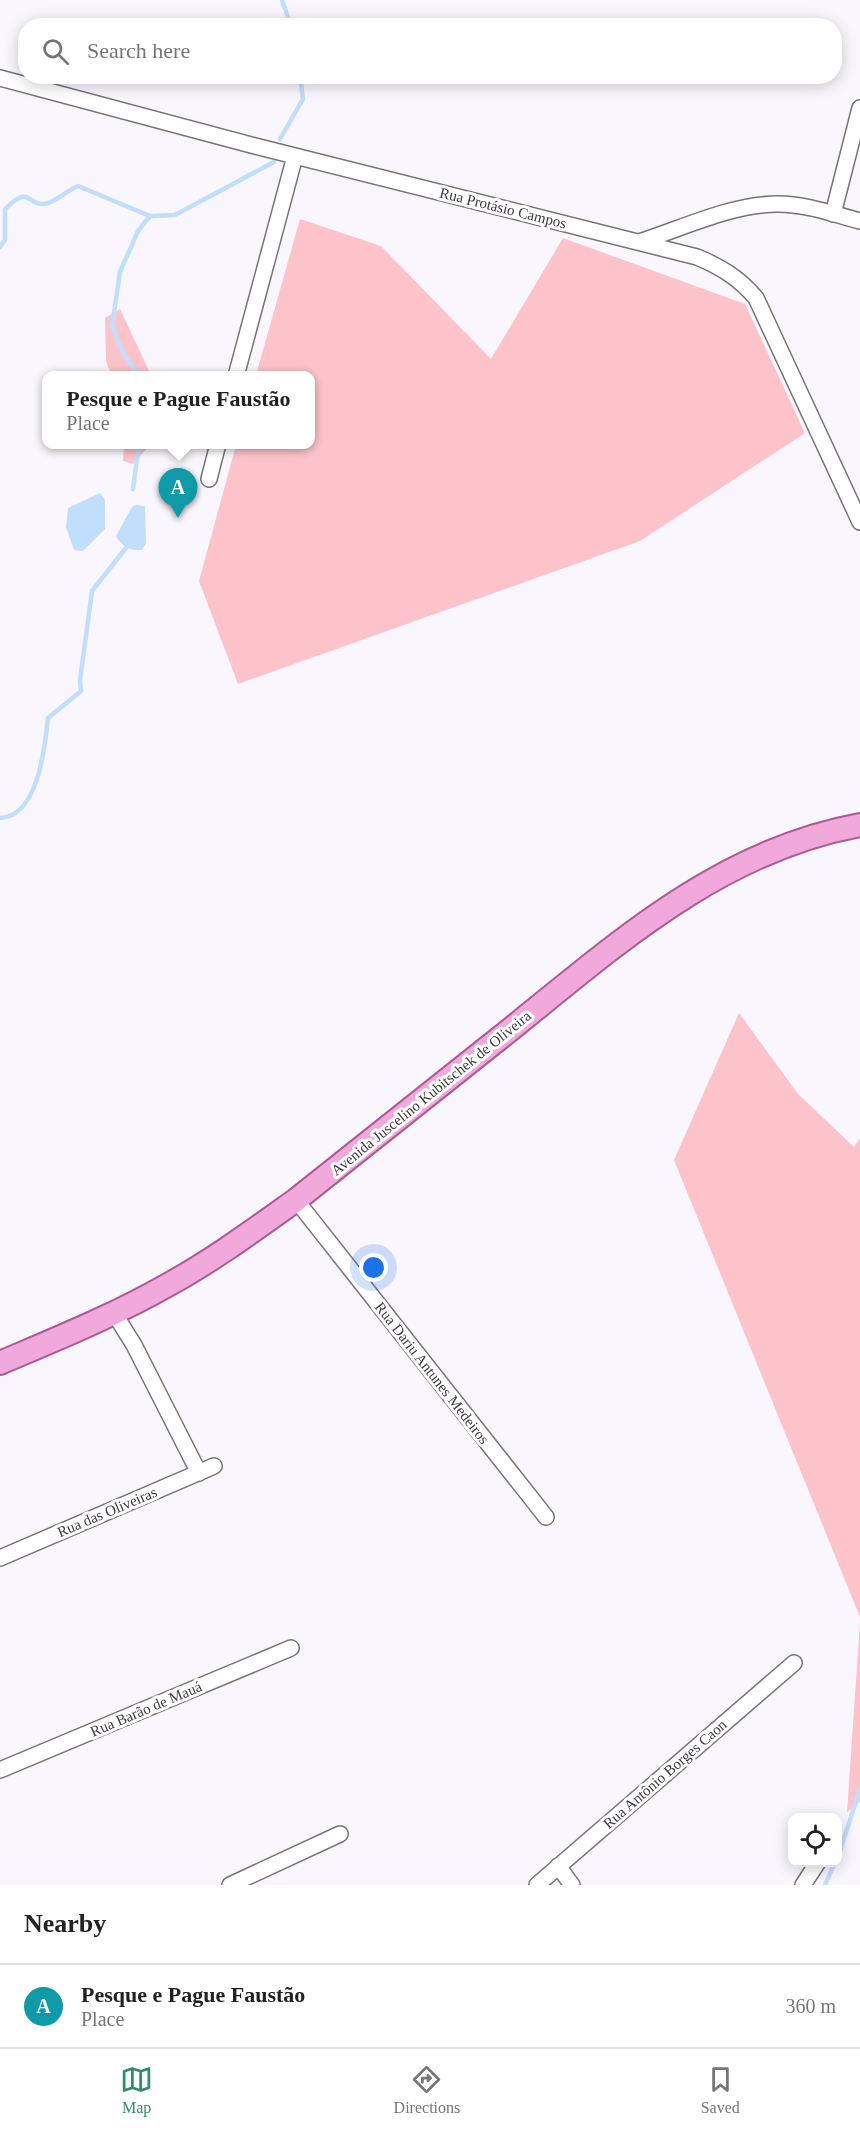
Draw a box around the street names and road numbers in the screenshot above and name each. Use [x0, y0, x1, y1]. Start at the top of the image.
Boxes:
street label: Rua Protásio Campos [438, 185, 568, 232]
street label: Avenida Juscelino Kubitschek de Oliveira [328, 1007, 534, 1179]
street label: Rua Dariu Antunes Medeiros [372, 1299, 492, 1447]
street label: Rua das Oliveiras [55, 1484, 159, 1540]
street label: Rua Barão de Mauá [88, 1678, 204, 1740]
street label: Rua Antônio Borges Caon [600, 1716, 730, 1832]

